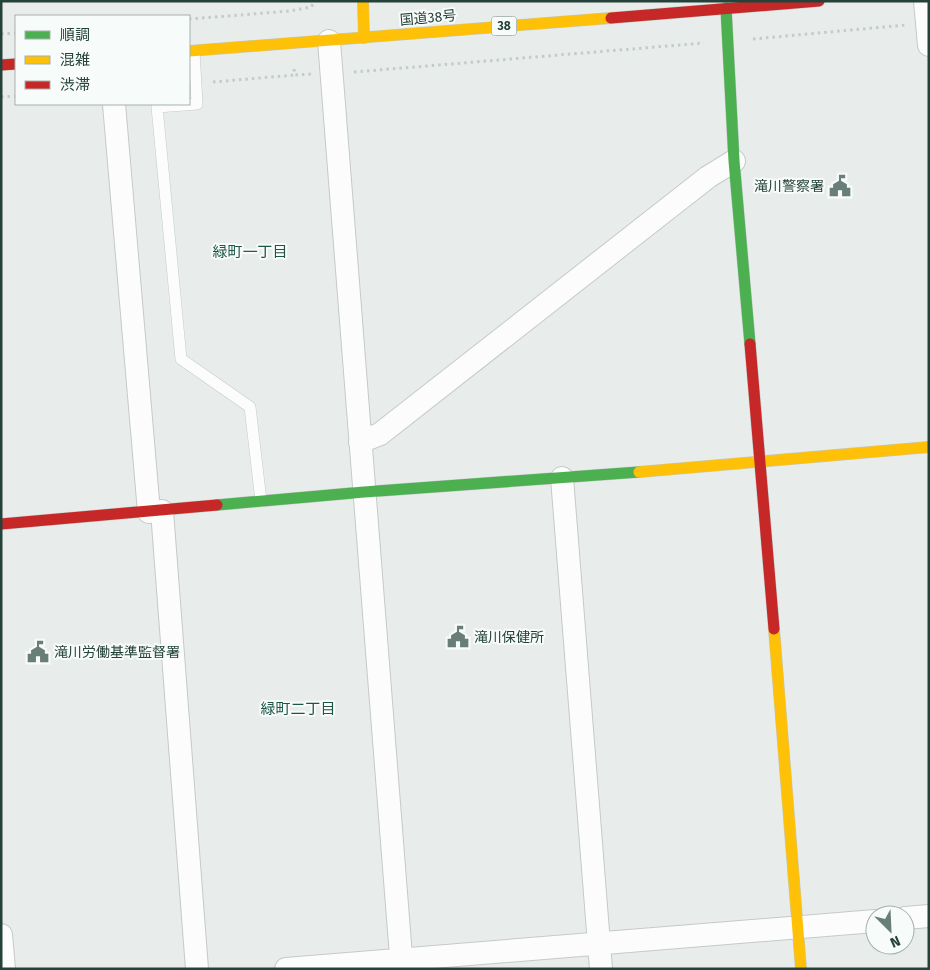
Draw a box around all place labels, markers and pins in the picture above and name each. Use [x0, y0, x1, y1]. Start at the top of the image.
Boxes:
public building icon: 滝川警察署 [827, 173, 853, 199]
place label: 滝川警察署 [754, 178, 824, 195]
public building icon: 滝川保健所 [445, 624, 471, 650]
place label: 滝川保健所 [474, 629, 544, 646]
public building icon: 滝川労働基準監督署 [25, 639, 51, 665]
place label: 滝川労働基準監督署 [54, 644, 180, 661]

